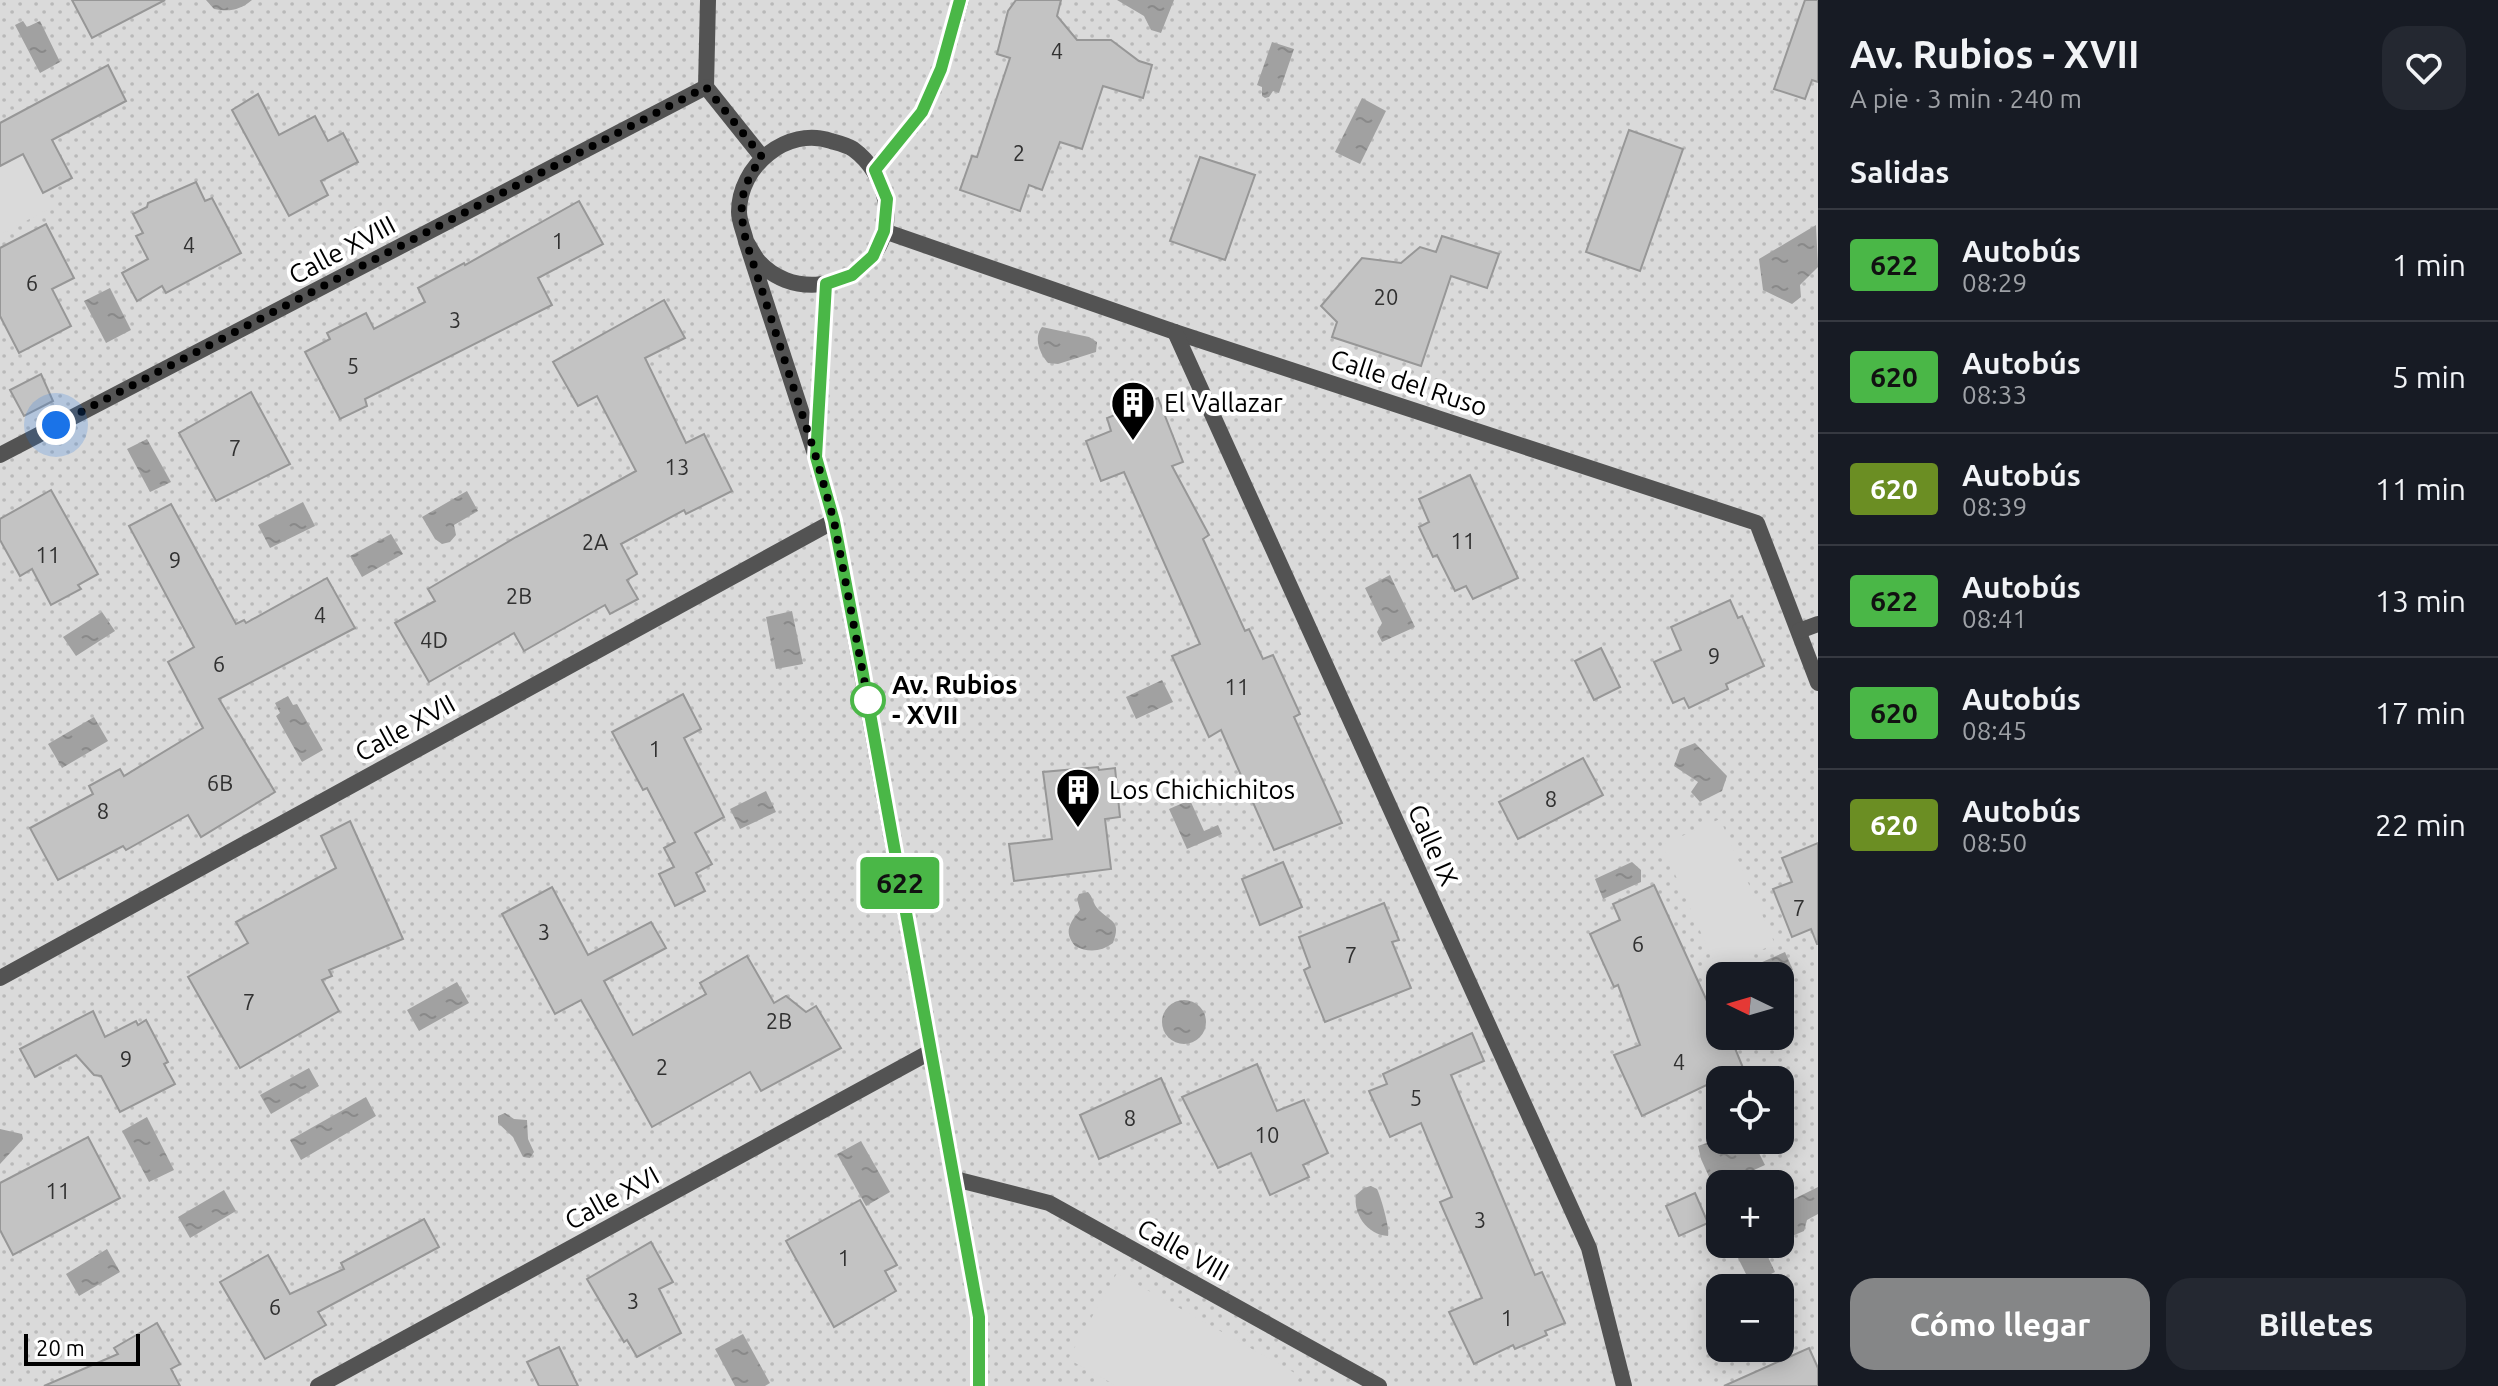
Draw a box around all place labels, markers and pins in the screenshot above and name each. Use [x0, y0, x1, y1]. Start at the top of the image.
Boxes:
building icon: El Vallazar [1109, 379, 1157, 442]
place label: El Vallazar [1164, 388, 1283, 417]
place label: Av. Rubios - XVII [892, 670, 1018, 729]
marker: Av. Rubios - XVII [851, 683, 885, 717]
building icon: Los Chichichitos [1054, 766, 1102, 829]
place label: Los Chichichitos [1109, 775, 1295, 804]

